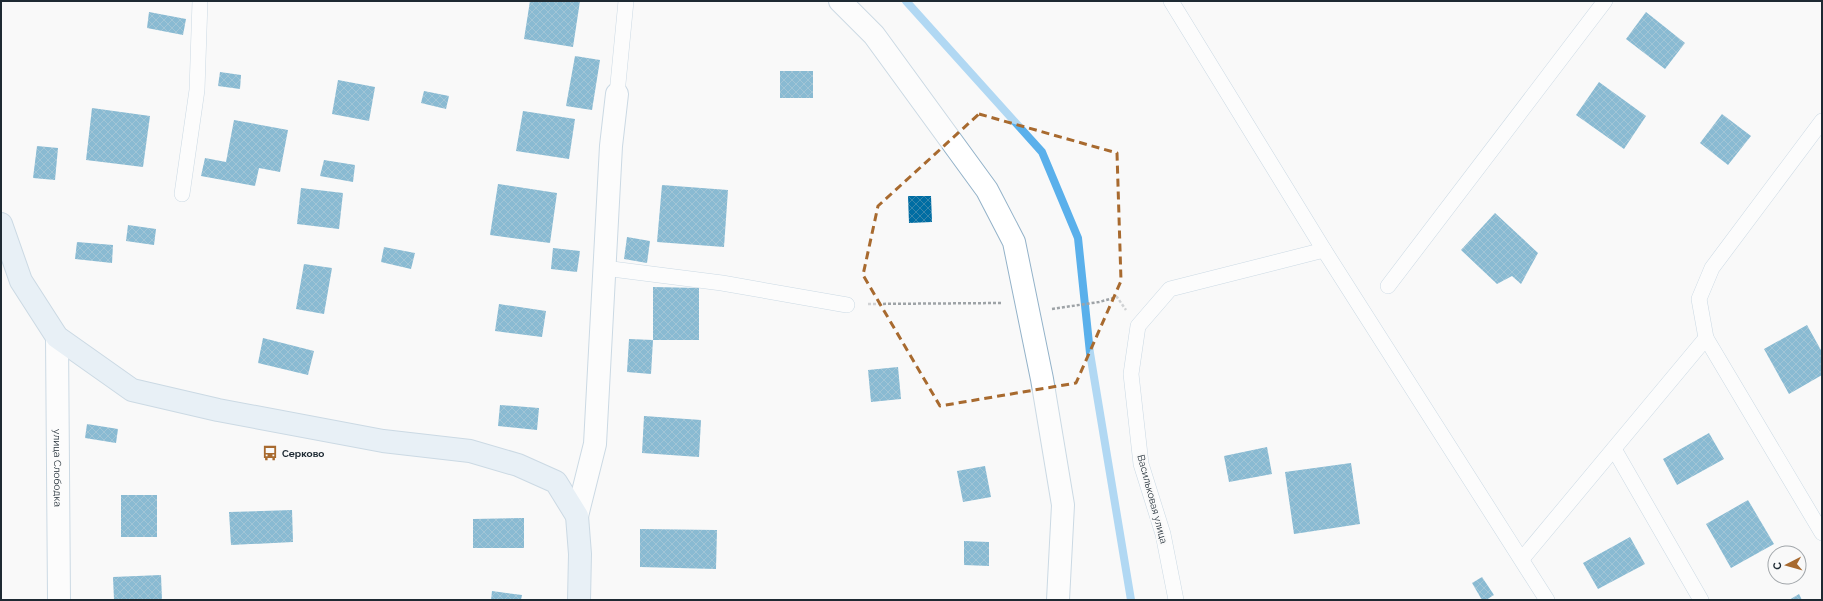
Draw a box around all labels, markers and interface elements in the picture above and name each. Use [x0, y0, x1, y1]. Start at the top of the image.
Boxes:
street label: улица Слободка [52, 429, 63, 507]
bus stop icon: Серково [261, 444, 279, 462]
place label: Серково [282, 448, 324, 459]
street label: Васильковая улица [1135, 453, 1170, 545]
north arrow [1767, 545, 1807, 585]
text: С [1771, 561, 1784, 570]

